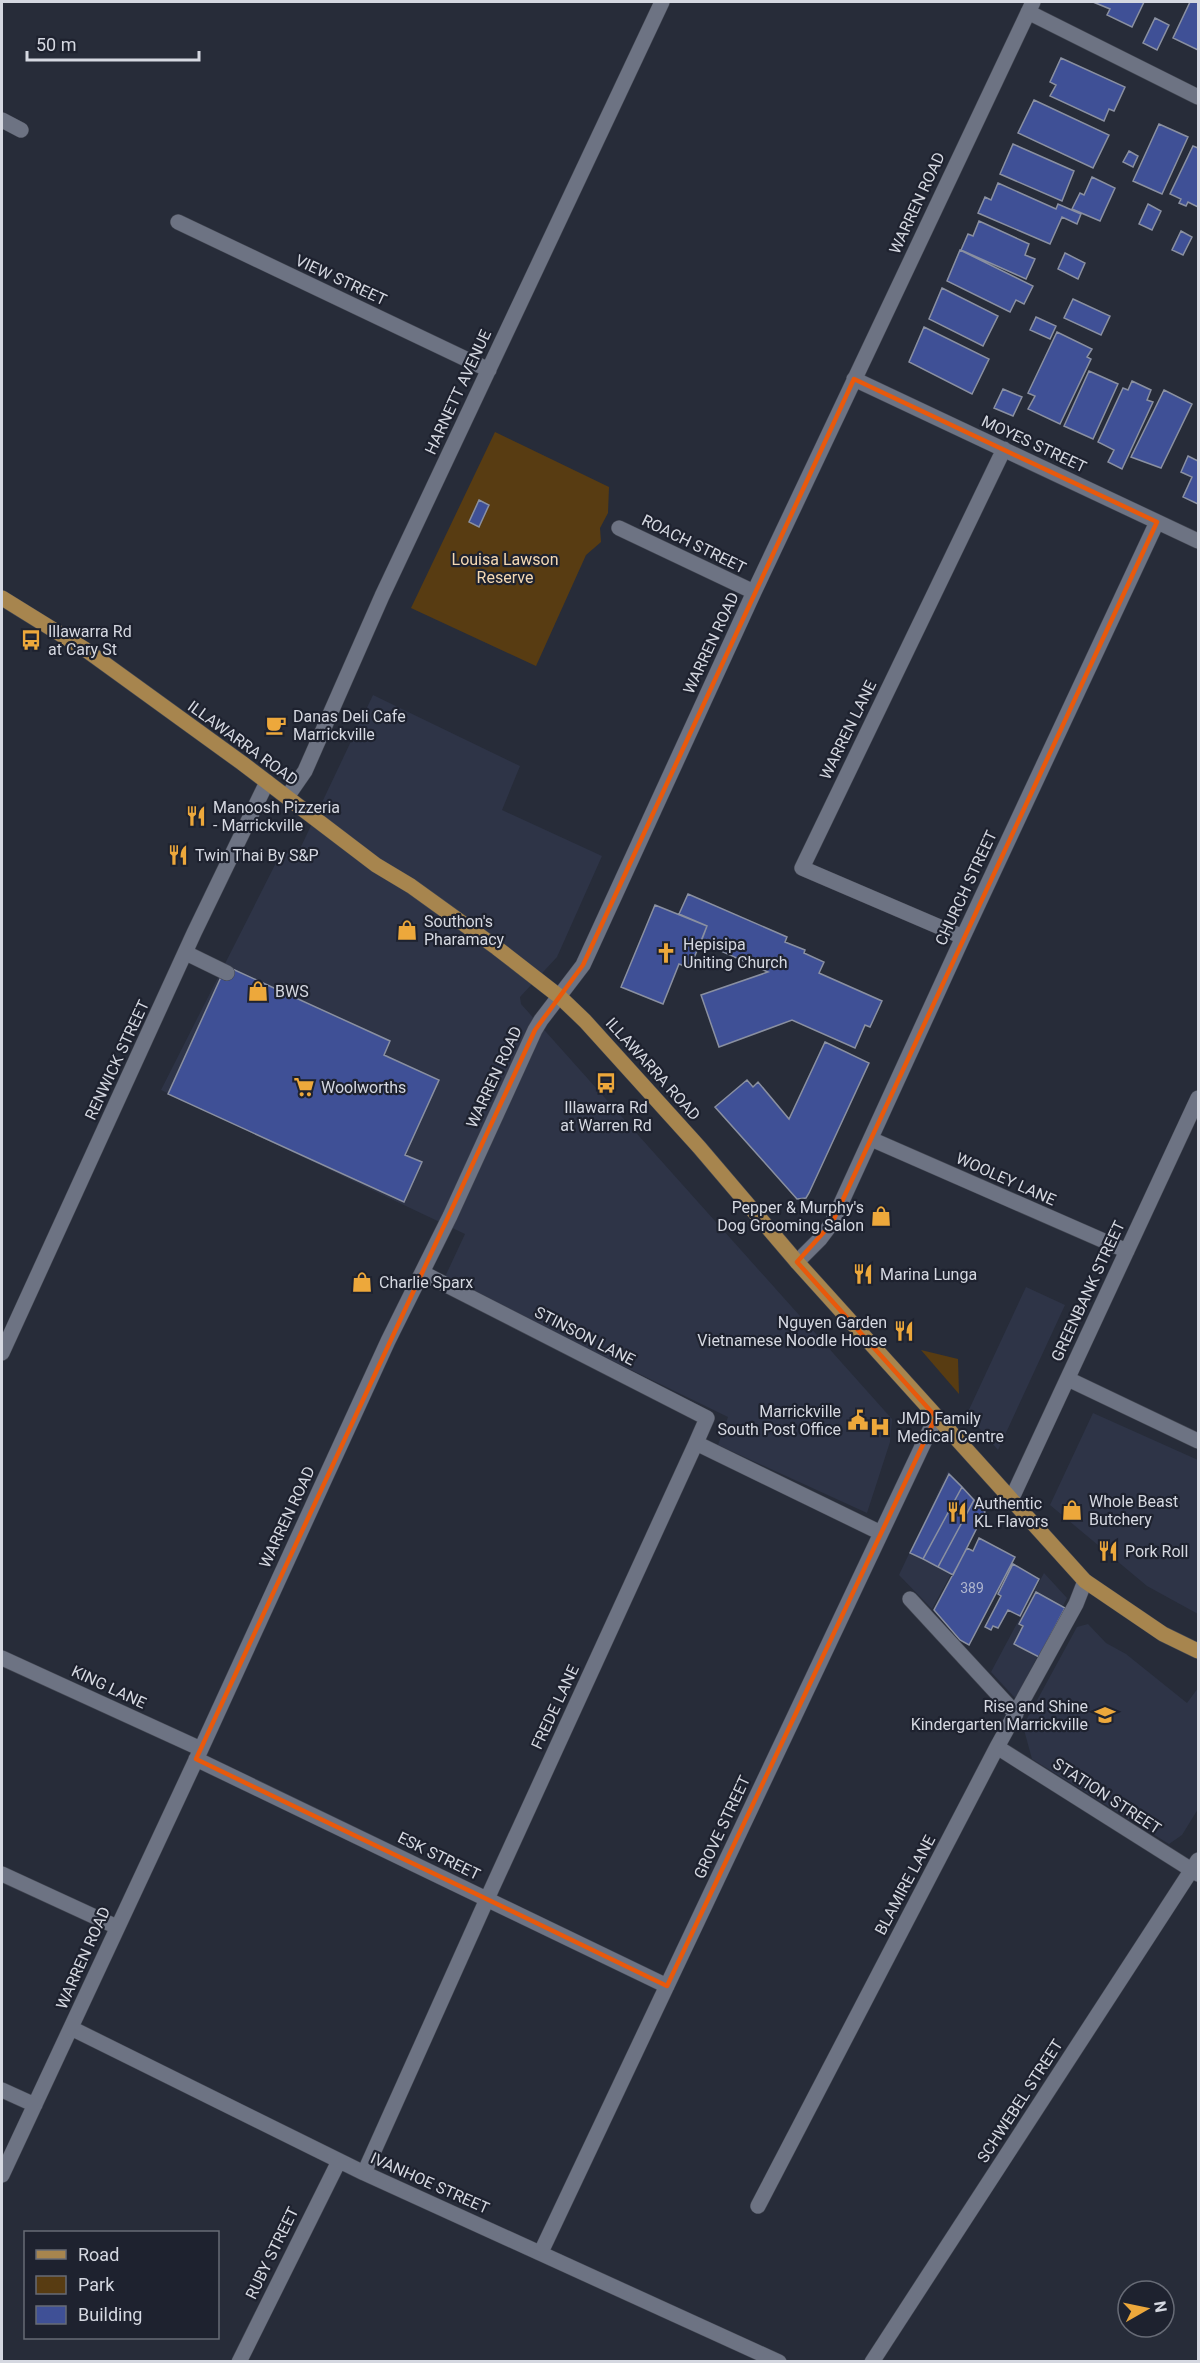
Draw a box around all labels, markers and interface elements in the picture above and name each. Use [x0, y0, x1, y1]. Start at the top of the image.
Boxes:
scale bar [27, 24, 200, 62]
text: 50 m [36, 34, 76, 55]
street label: WARREN ROAD [885, 149, 949, 257]
street label: VIEW STREET [292, 251, 390, 310]
street label: HARNETT AVENUE [421, 327, 495, 457]
street label: MOYES STREET [979, 411, 1090, 477]
street label: ROACH STREET [639, 511, 750, 578]
park label: Louisa Lawson Reserve [452, 550, 558, 587]
street label: WARREN ROAD [679, 589, 743, 697]
place label: Illawarra Rd at Cary St [48, 622, 132, 659]
bus stop icon: Illawarra Rd at Cary St [19, 628, 43, 652]
street label: WARREN LANE [816, 677, 880, 783]
street label: ILLAWARRA ROAD [184, 697, 302, 789]
place label: Danas Deli Cafe Marrickville [293, 707, 406, 744]
cafe icon: Danas Deli Cafe Marrickville [264, 713, 288, 737]
place label: Manoosh Pizzeria - Marrickville [213, 798, 340, 835]
restaurant icon: Manoosh Pizzeria - Marrickville [184, 804, 208, 828]
street label: CHURCH STREET [931, 827, 1001, 949]
restaurant icon: Twin Thai By S&P [166, 843, 190, 867]
place label: Twin Thai By S&P [195, 846, 318, 865]
place label: Southon's Pharamacy [424, 912, 505, 949]
shop icon: Southon's Pharamacy [395, 918, 419, 942]
place label: Hepisipa Uniting Church [683, 935, 788, 972]
church icon: Hepisipa Uniting Church [654, 941, 678, 965]
shop icon: BWS [246, 979, 270, 1003]
place label: BWS [275, 982, 309, 1001]
street label: RENWICK STREET [81, 997, 153, 1123]
street label: ILLAWARRA ROAD [602, 1014, 704, 1124]
street label: WARREN ROAD [462, 1023, 526, 1131]
bus stop icon: Illawarra Rd at Warren Rd [594, 1071, 618, 1095]
supermarket icon: Woolworths [292, 1075, 316, 1099]
place label: Woolworths [321, 1078, 406, 1097]
place label: Illawarra Rd at Warren Rd [560, 1098, 652, 1135]
street label: WOOLEY LANE [953, 1149, 1059, 1209]
place label: Pepper & Murphy's Dog Grooming Salon [717, 1198, 864, 1235]
shop icon: Pepper & Murphy's Dog Grooming Salon [869, 1204, 893, 1228]
street label: GREENBANK STREET [1047, 1217, 1129, 1364]
restaurant icon: Marina Lunga [851, 1262, 875, 1286]
place label: Marina Lunga [880, 1265, 977, 1284]
shop icon: Charlie Sparx [350, 1270, 374, 1294]
place label: Charlie Sparx [379, 1273, 473, 1292]
street label: STINSON LANE [531, 1302, 639, 1370]
place label: Nguyen Garden Vietnamese Noodle House [697, 1313, 887, 1350]
restaurant icon: Nguyen Garden Vietnamese Noodle House [892, 1319, 916, 1343]
place label: Marrickville South Post Office [717, 1402, 841, 1439]
public building icon: Marrickville South Post Office [846, 1408, 870, 1432]
place label: JMD Family Medical Centre [897, 1409, 1004, 1446]
hospital icon: JMD Family Medical Centre [868, 1415, 892, 1439]
street label: WARREN ROAD [255, 1463, 319, 1571]
place label: Whole Beast Butchery [1089, 1492, 1178, 1529]
place label: Authentic KL Flavors [974, 1494, 1048, 1531]
shop icon: Whole Beast Butchery [1060, 1498, 1084, 1522]
restaurant icon: Authentic KL Flavors [945, 1500, 969, 1524]
restaurant icon: Pork Roll [1096, 1539, 1120, 1563]
place label: Pork Roll [1125, 1542, 1188, 1561]
house number: 389 [960, 1580, 984, 1596]
street label: KING LANE [69, 1661, 149, 1713]
street label: FREDE LANE [527, 1662, 583, 1752]
place label: Rise and Shine Kindergarten Marrickville [911, 1697, 1088, 1734]
school or university icon: Rise and Shine Kindergarten Marrickville [1093, 1703, 1117, 1727]
street label: STATION STREET [1049, 1754, 1165, 1838]
street label: GROVE STREET [690, 1772, 754, 1882]
street label: ESK STREET [395, 1828, 484, 1884]
street label: BLAMIRE LANE [871, 1832, 939, 1938]
street label: WARREN ROAD [52, 1904, 114, 2012]
street label: SCHWEBEL STREET [973, 2035, 1067, 2166]
street label: IVANHOE STREET [368, 2148, 493, 2218]
street label: RUBY STREET [242, 2203, 303, 2302]
legend [24, 2231, 219, 2339]
text: Road [78, 2244, 119, 2265]
text: Park [78, 2274, 115, 2295]
north arrow [1116, 2279, 1176, 2339]
text: N [1150, 2300, 1171, 2314]
text: Building [78, 2304, 142, 2325]

